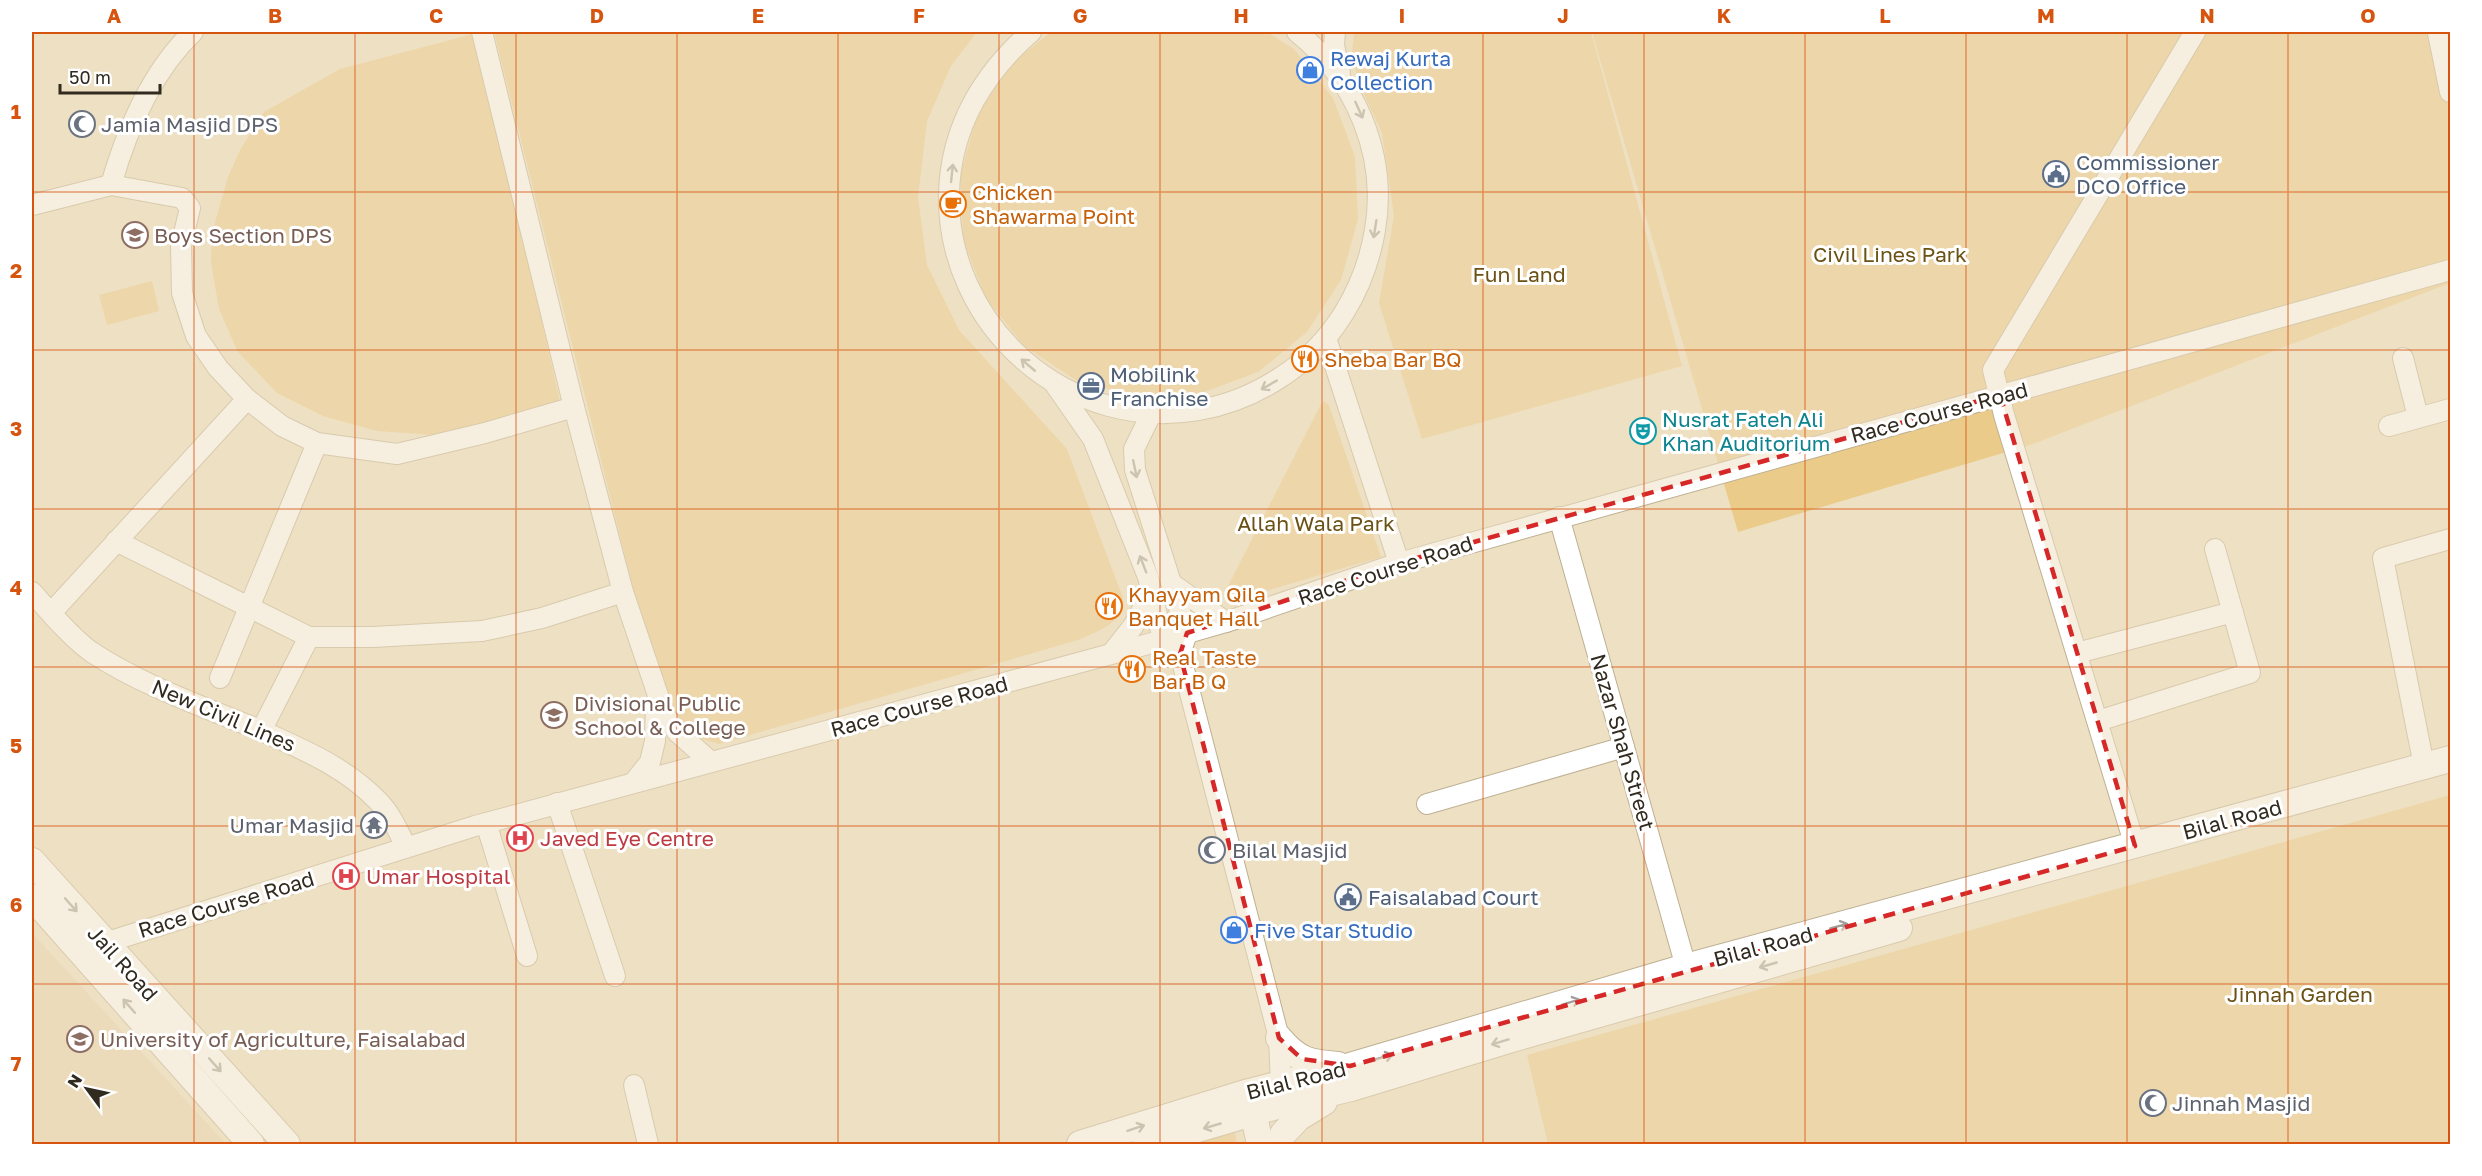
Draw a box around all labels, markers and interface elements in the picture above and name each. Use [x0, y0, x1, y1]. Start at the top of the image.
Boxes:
text: A [107, 3, 121, 27]
text: B [268, 3, 282, 27]
text: C [429, 3, 443, 27]
text: D [590, 3, 604, 27]
text: E [752, 3, 764, 27]
text: F [913, 3, 925, 27]
text: G [1073, 3, 1087, 27]
text: H [1233, 3, 1249, 27]
text: I [1399, 3, 1405, 27]
text: J [1557, 3, 1569, 27]
text: K [1717, 3, 1732, 27]
text: L [1879, 3, 1891, 27]
text: M [2037, 3, 2055, 27]
text: N [2199, 3, 2215, 27]
text: O [2360, 3, 2376, 27]
place label: Rewaj Kurta Collection [1330, 45, 1451, 95]
shop icon: Rewaj Kurta Collection [1295, 55, 1325, 85]
scale bar [60, 57, 160, 95]
text: 50 m [69, 66, 111, 88]
text: 1 [11, 99, 21, 123]
one-way arrow [1353, 100, 1365, 118]
mosque icon: Jamia Masjid DPS [67, 109, 97, 139]
place label: Jamia Masjid DPS [101, 111, 278, 137]
place label: Commissioner DCO Office [2076, 149, 2219, 199]
public building icon: Commissioner DCO Office [2041, 159, 2071, 189]
one-way arrow [947, 163, 958, 183]
place label: Chicken Shawarma Point [972, 179, 1135, 229]
cafe icon: Chicken Shawarma Point [938, 189, 968, 219]
one-way arrow [1370, 219, 1381, 239]
school or university icon: Boys Section DPS [120, 220, 150, 250]
place label: Boys Section DPS [154, 222, 332, 248]
park label: Civil Lines Park [1813, 241, 1967, 267]
text: 2 [10, 258, 22, 282]
park label: Fun Land [1472, 261, 1566, 287]
restaurant icon: Sheba Bar BQ [1290, 344, 1320, 374]
place label: Sheba Bar BQ [1324, 346, 1461, 372]
one-way arrow [1020, 358, 1036, 371]
place label: Mobilink Franchise [1110, 361, 1209, 411]
office icon: Mobilink Franchise [1076, 371, 1106, 401]
street label: Race Course Road [1847, 376, 2031, 448]
one-way arrow [1261, 379, 1278, 391]
place label: Nusrat Fateh Ali Khan Auditorium [1662, 406, 1830, 456]
text: 3 [10, 416, 22, 440]
theatre icon: Nusrat Fateh Ali Khan Auditorium [1628, 416, 1658, 446]
one-way arrow [1130, 458, 1141, 478]
park label: Allah Wala Park [1237, 510, 1395, 536]
street label: Race Course Road [1294, 529, 1476, 611]
one-way arrow [1137, 556, 1148, 574]
text: 4 [10, 575, 22, 599]
place label: Khayyam Qila Banquet Hall [1128, 581, 1266, 631]
restaurant icon: Khayyam Qila Banquet Hall [1094, 591, 1124, 621]
place label: Real Taste Bar B Q [1152, 644, 1257, 694]
street label: Nazar Shah Street [1585, 651, 1661, 833]
restaurant icon: Real Taste Bar B Q [1117, 654, 1147, 684]
street label: Race Course Road [827, 670, 1011, 742]
street label: New Civil Lines [148, 673, 300, 757]
place label: Divisional Public School & College [574, 690, 746, 740]
school or university icon: Divisional Public School & College [539, 700, 569, 730]
text: 5 [10, 733, 22, 757]
street label: Bilal Road [2180, 793, 2284, 845]
temple icon: Umar Masjid [359, 810, 389, 840]
place label: Umar Masjid [230, 812, 354, 838]
hospital icon: Javed Eye Centre [505, 823, 535, 853]
place label: Javed Eye Centre [540, 825, 714, 851]
mosque icon: Bilal Masjid [1197, 835, 1227, 865]
place label: Bilal Masjid [1232, 837, 1347, 863]
hospital icon: Umar Hospital [331, 861, 361, 891]
place label: Umar Hospital [366, 863, 510, 889]
street label: Race Course Road [135, 865, 317, 943]
public building icon: Faisalabad Court [1333, 882, 1363, 912]
place label: Faisalabad Court [1368, 884, 1539, 910]
text: 6 [10, 892, 22, 916]
one-way arrow [64, 897, 78, 912]
shop icon: Five Star Studio [1219, 915, 1249, 945]
place label: Five Star Studio [1254, 917, 1413, 943]
street label: Jail Road [82, 920, 164, 1006]
street label: Bilal Road [1711, 920, 1815, 972]
one-way arrow [1829, 920, 1848, 931]
one-way arrow [1759, 960, 1778, 971]
park label: Jinnah Garden [2227, 981, 2373, 1007]
one-way arrow [1561, 996, 1580, 1007]
one-way arrow [122, 999, 136, 1014]
school or university icon: University of Agriculture, Faisalabad [65, 1024, 95, 1054]
place label: University of Agriculture, Faisalabad [100, 1026, 466, 1052]
one-way arrow [1491, 1037, 1510, 1048]
text: 7 [11, 1051, 22, 1075]
one-way arrow [1374, 1051, 1393, 1062]
street label: Bilal Road [1244, 1055, 1348, 1105]
one-way arrow [208, 1057, 222, 1072]
north arrow [57, 1059, 117, 1119]
text: N [63, 1070, 86, 1091]
mosque icon: Jinnah Masjid [2138, 1088, 2168, 1118]
place label: Jinnah Masjid [2172, 1090, 2310, 1116]
one-way arrow [1126, 1121, 1145, 1132]
one-way arrow [1202, 1121, 1221, 1132]

